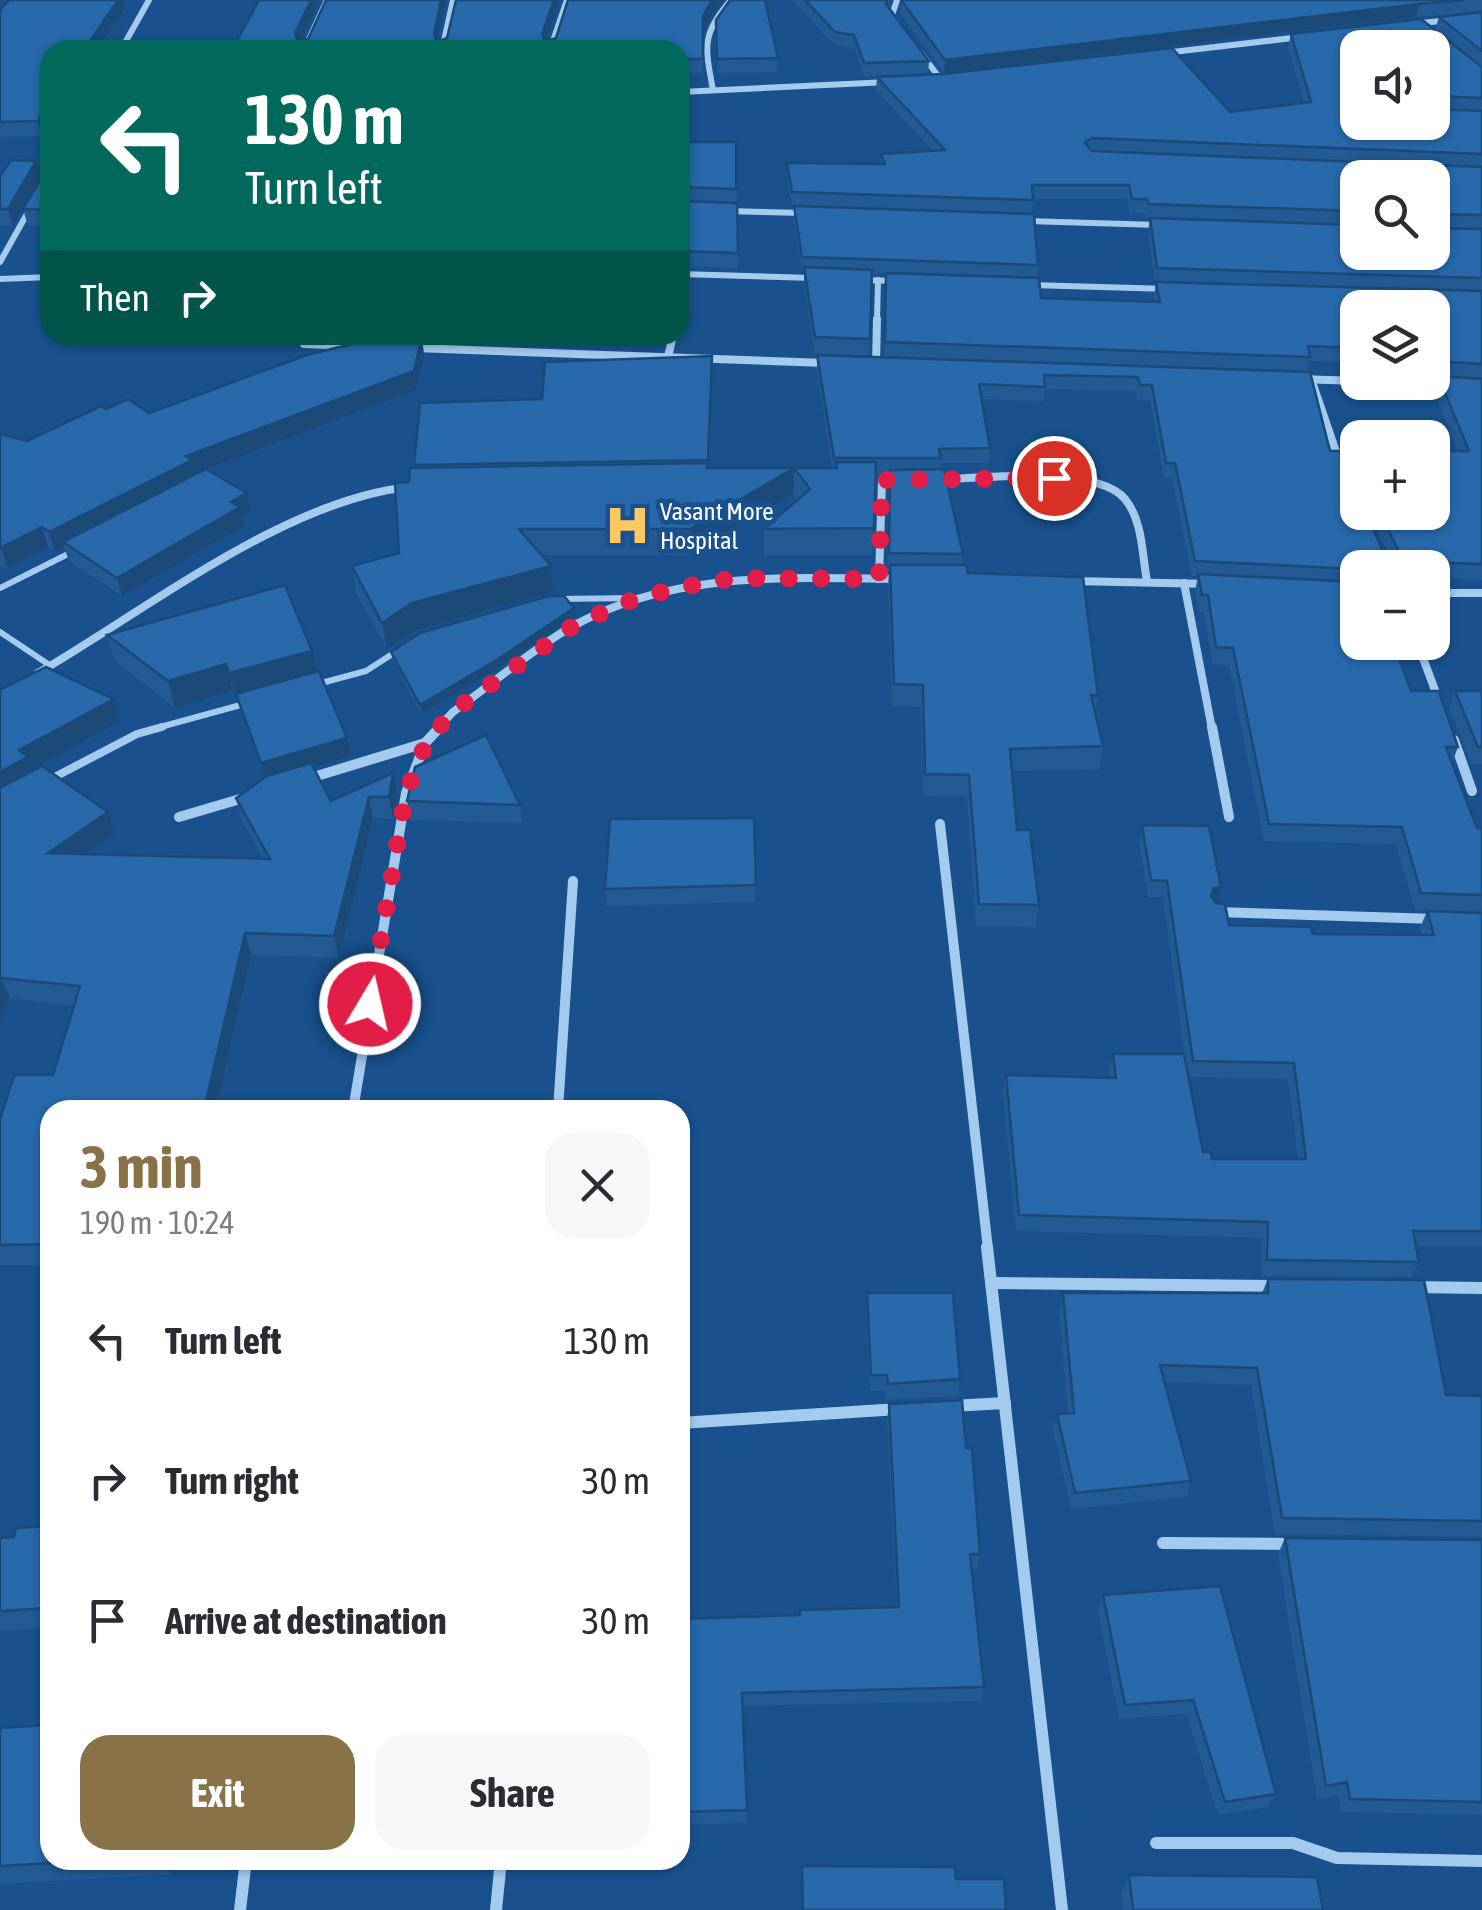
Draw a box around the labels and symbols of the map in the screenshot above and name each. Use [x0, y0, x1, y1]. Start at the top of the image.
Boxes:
pin [1012, 436, 1097, 521]
place label: Vasant More Hospital [660, 497, 774, 554]
hospital icon: Vasant More Hospital [603, 501, 651, 549]
position arrow [318, 952, 422, 1056]

